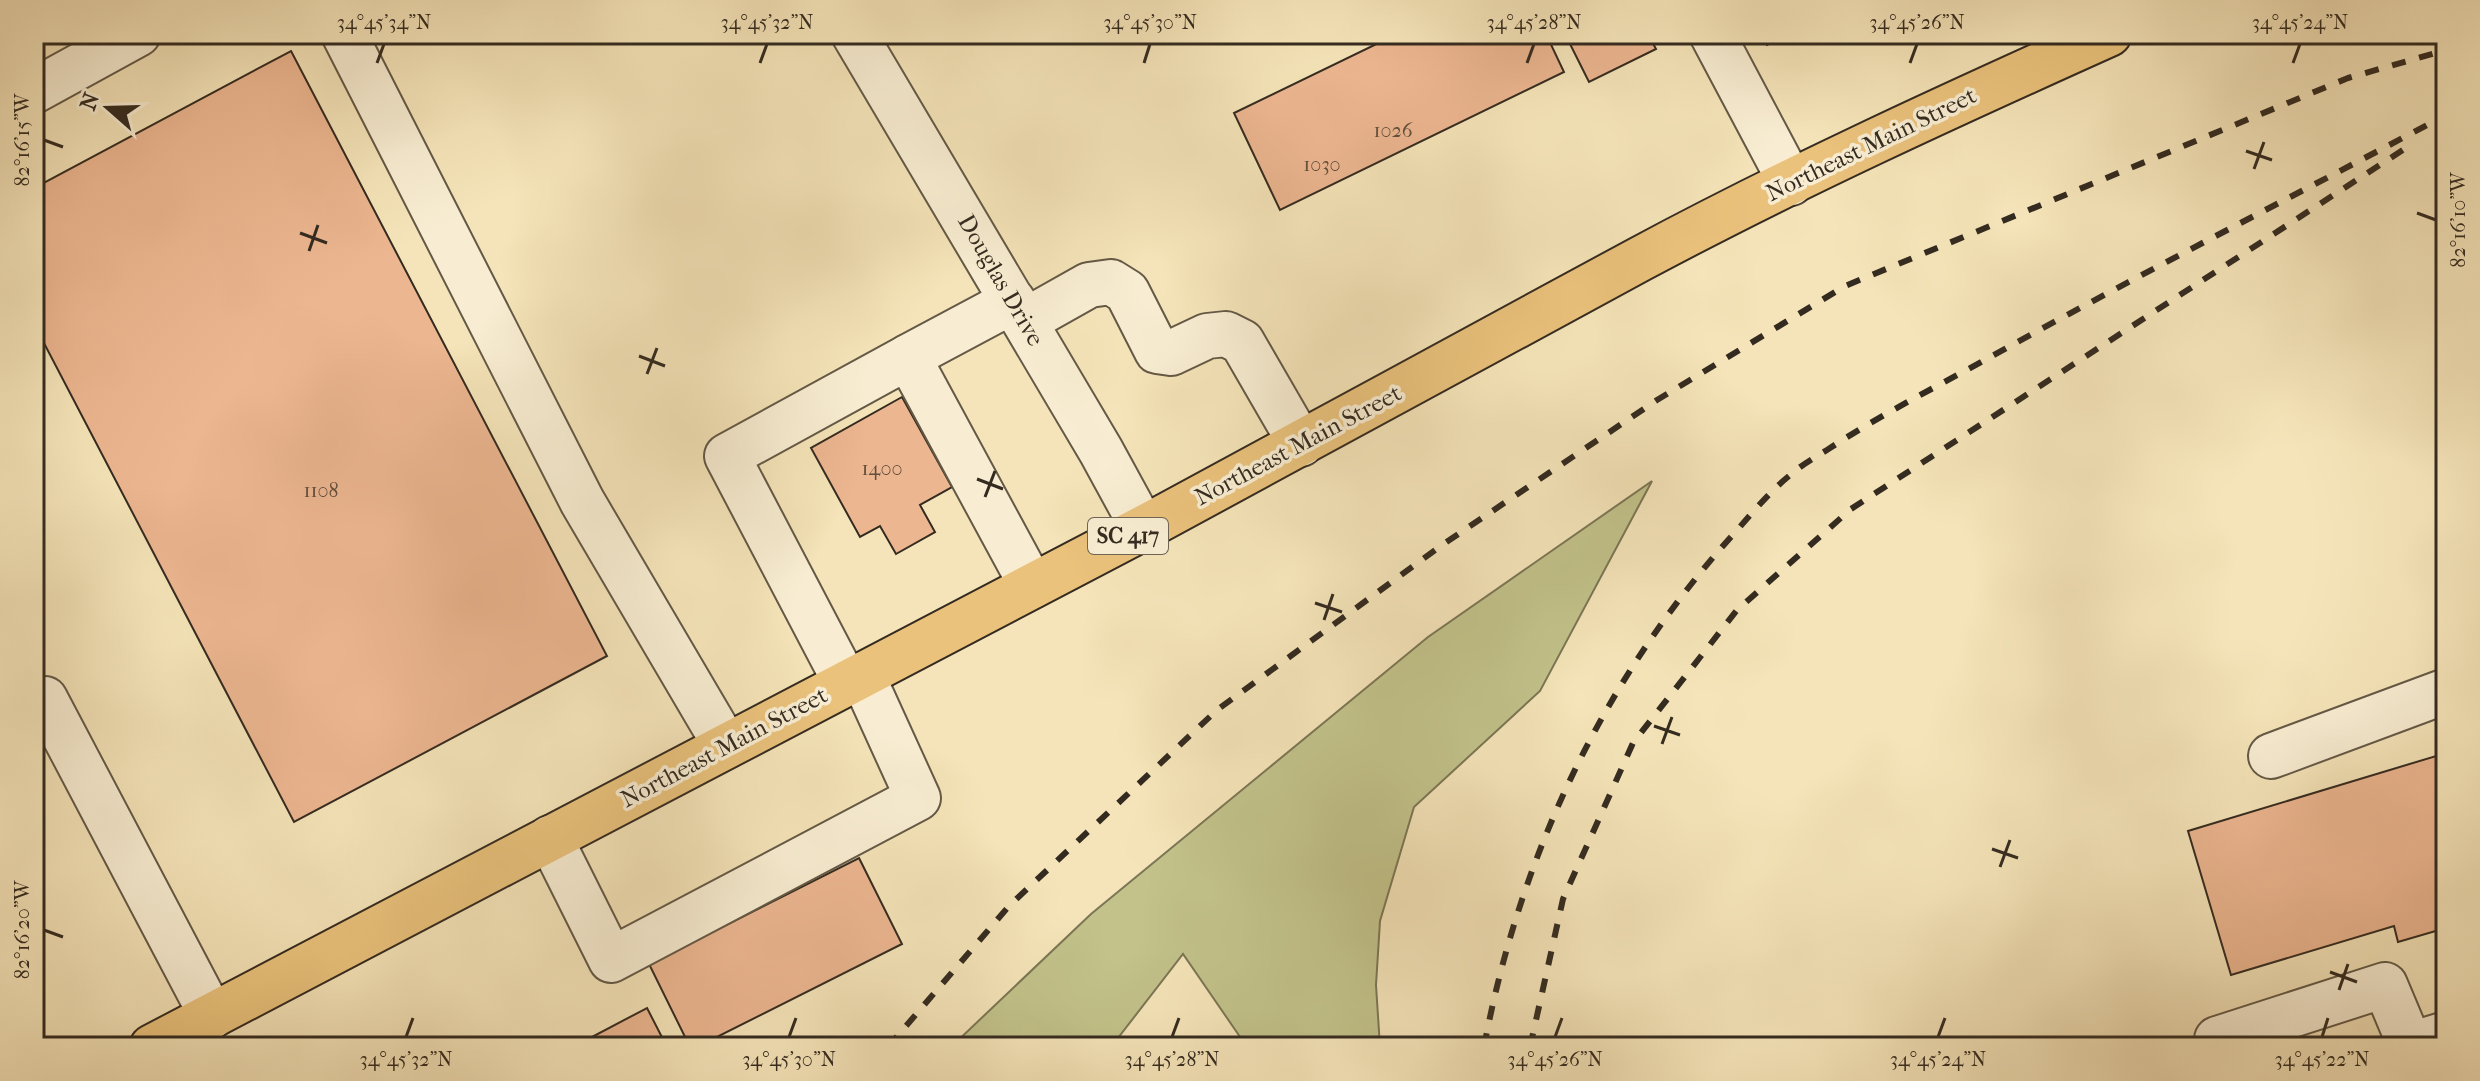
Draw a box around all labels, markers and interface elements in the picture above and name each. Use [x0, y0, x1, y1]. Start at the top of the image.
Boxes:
text: 34°45'34"N [337, 11, 431, 34]
text: 34°45'32"N [721, 11, 813, 34]
text: 34°45'30"N [1103, 11, 1197, 34]
text: 34°45'28"N [1487, 11, 1581, 34]
text: 34°45'26"N [1869, 11, 1965, 34]
text: 34°45'24"N [2252, 11, 2348, 34]
north arrow [68, 68, 148, 148]
street label: Northeast Main Street [1761, 81, 1981, 207]
text: N [75, 89, 105, 114]
text: 82°16'15"W [11, 92, 34, 186]
house number: 1026 [1373, 119, 1413, 142]
house number: 1030 [1303, 153, 1341, 176]
text: 82°16'10"W [2447, 171, 2470, 268]
street label: Douglas Drive [952, 209, 1050, 351]
street label: Northeast Main Street [1190, 378, 1407, 511]
house number: 1400 [861, 457, 903, 480]
house number: 1108 [303, 479, 339, 502]
road number: SC 417 [1088, 518, 1168, 554]
street label: Northeast Main Street [616, 680, 833, 813]
text: 82°16'20"W [11, 879, 34, 979]
text: 34°45'32"N [360, 1048, 452, 1071]
text: 34°45'30"N [742, 1048, 836, 1071]
text: 34°45'28"N [1125, 1048, 1219, 1071]
text: 34°45'26"N [1507, 1048, 1603, 1071]
text: 34°45'24"N [1890, 1048, 1986, 1071]
text: 34°45'22"N [2274, 1048, 2370, 1071]

